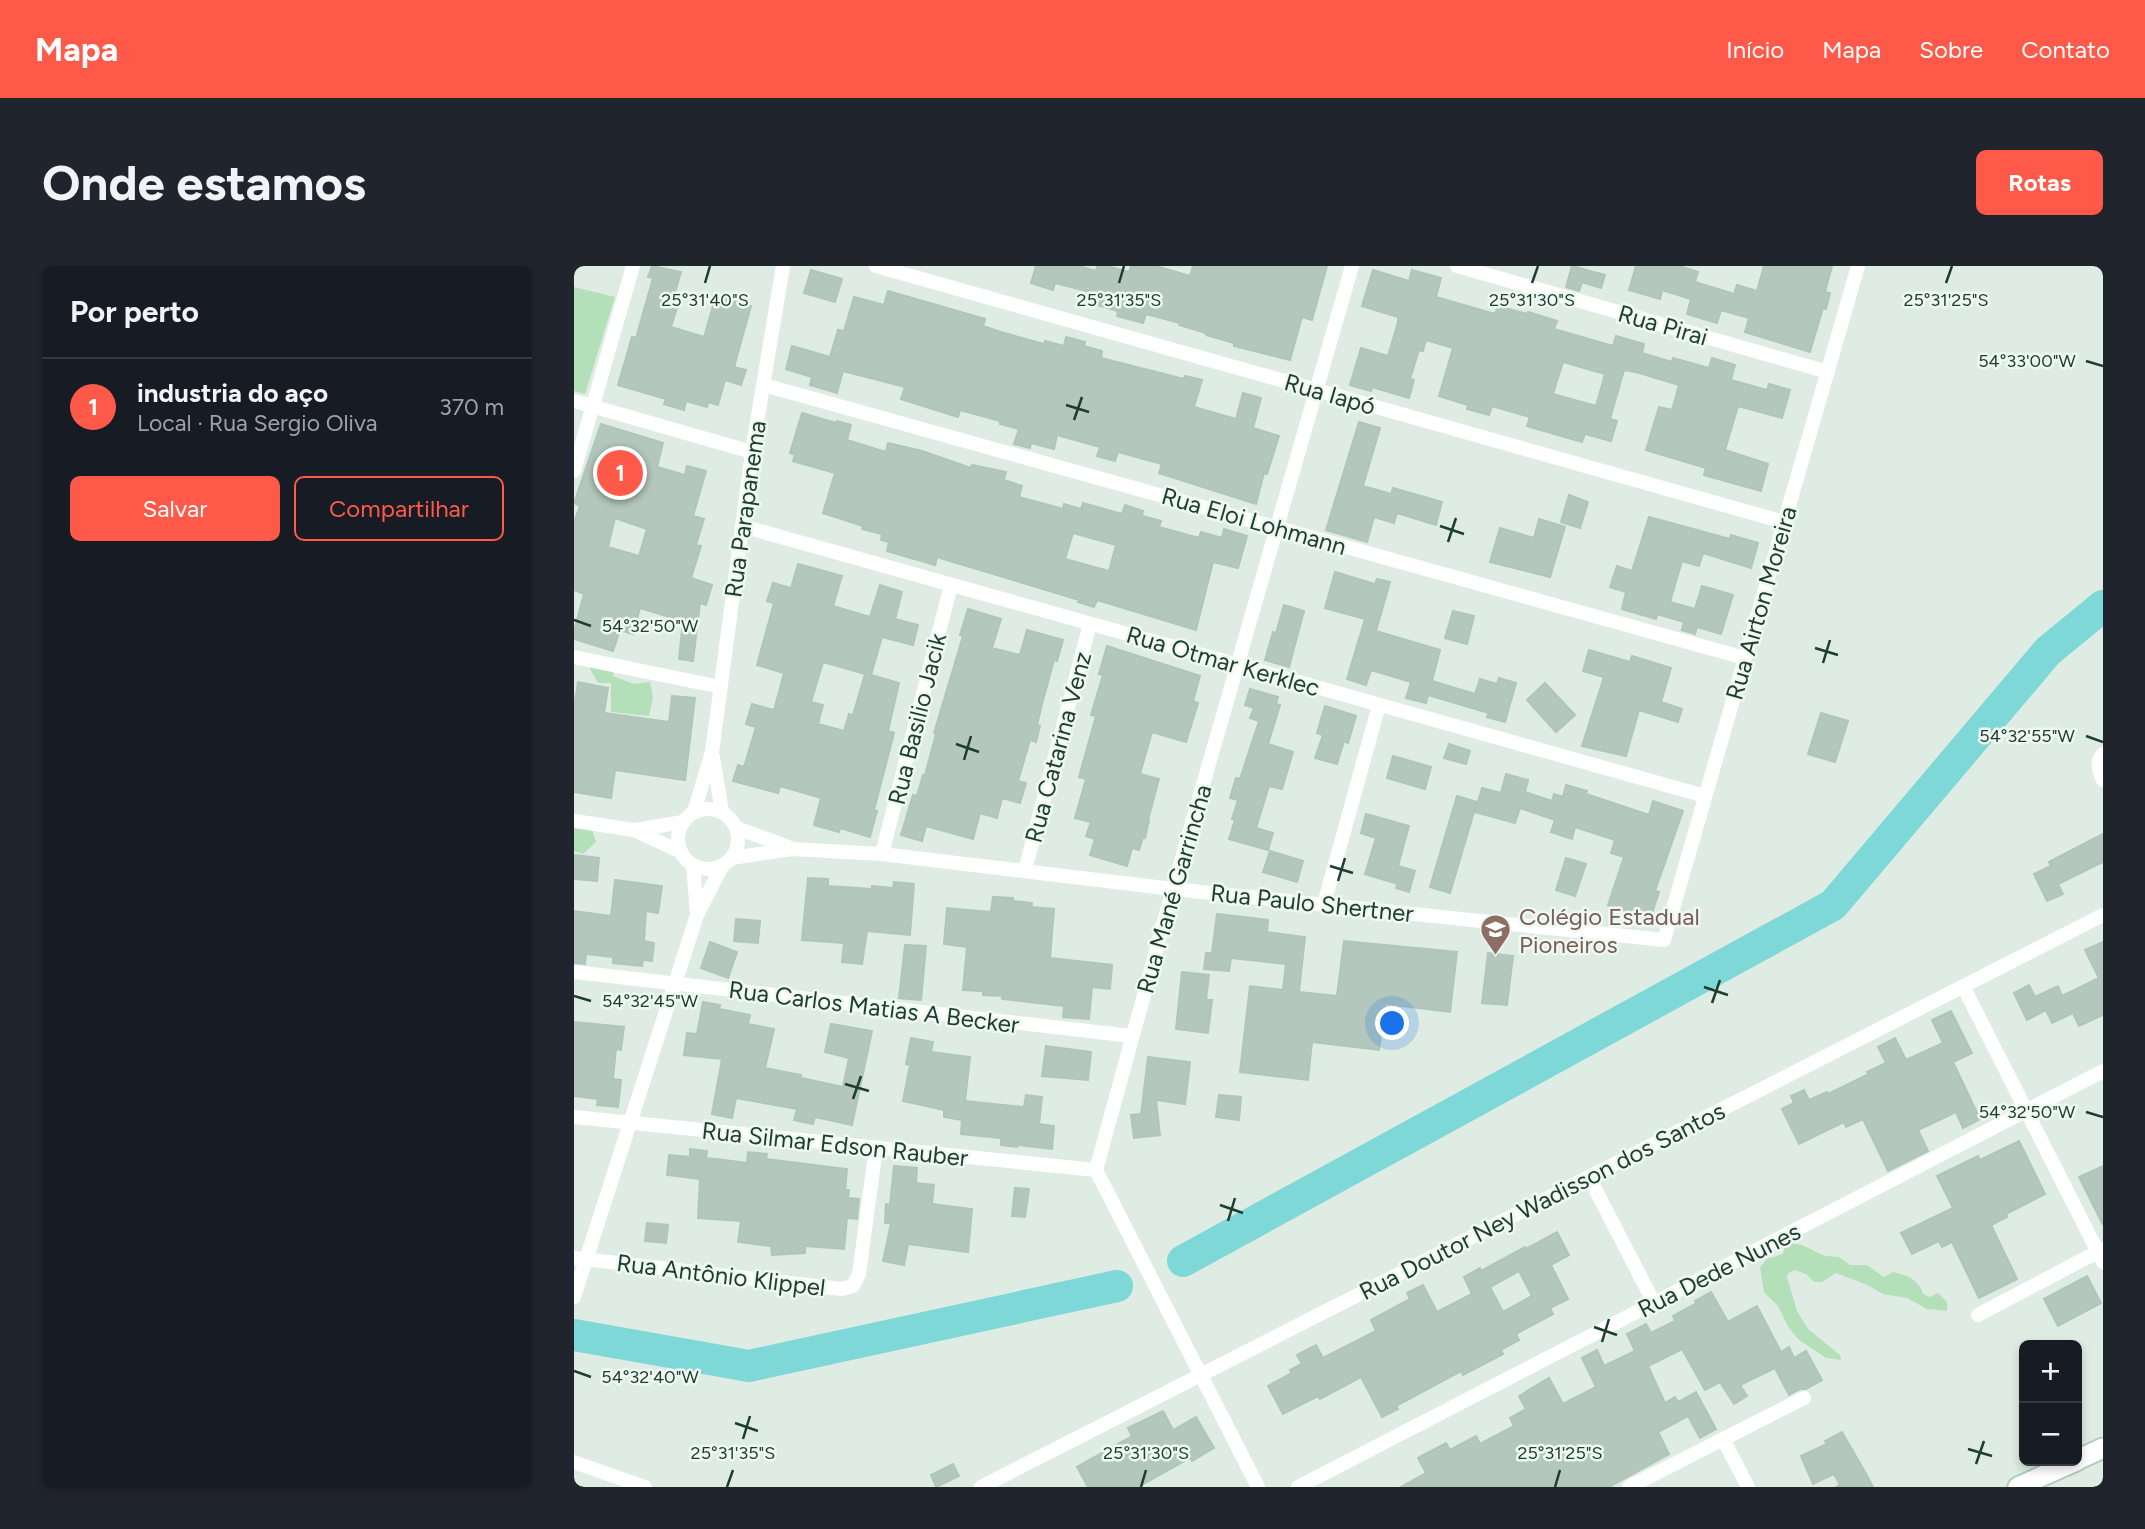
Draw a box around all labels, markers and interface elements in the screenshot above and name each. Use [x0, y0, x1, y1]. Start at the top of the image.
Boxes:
text: Mapa [35, 30, 118, 69]
text: Início [1726, 35, 1784, 64]
text: Mapa [1822, 35, 1881, 64]
text: Sobre [1919, 35, 1983, 64]
text: Contato [2021, 35, 2110, 64]
button: Rotas [1976, 150, 2103, 215]
text: Onde estamos [42, 153, 366, 212]
text: 25°31'40"S [661, 289, 749, 311]
text: 25°31'35"S [1077, 289, 1161, 311]
text: 25°31'30"S [1489, 289, 1575, 311]
text: 25°31'25"S [1903, 289, 1989, 311]
text: Por perto [70, 293, 199, 330]
street label: Rua Pirai [1615, 298, 1711, 352]
text: 54°33'00"W [1978, 350, 2076, 372]
street label: Rua Iapó [1281, 367, 1379, 421]
text: industria do aço [137, 377, 328, 409]
text: 1 [88, 393, 98, 421]
text: 370 m [439, 393, 504, 421]
text: Local · Rua Sergio Oliva [137, 409, 377, 437]
street label: Rua Parapanema [718, 419, 772, 599]
pin: 1 [597, 447, 643, 499]
button: Salvar [70, 476, 280, 541]
button: Compartilhar [294, 476, 504, 541]
street label: Rua Eloi Lohmann [1158, 481, 1350, 561]
street label: Rua Airton Moreira [1719, 503, 1803, 703]
text: 54°32'50"W [602, 615, 699, 637]
street label: Rua Otmar Kerklec [1123, 620, 1323, 702]
street label: Rua Basilio Jacik [882, 630, 952, 808]
street label: Rua Catarina Venz [1019, 648, 1097, 846]
text: 54°32'55"W [1979, 725, 2075, 747]
street label: Rua Mané Garrincha [1130, 781, 1218, 997]
street label: Rua Paulo Shertner [1209, 878, 1415, 928]
place label: Colégio Estadual Pioneiros [1519, 902, 1700, 959]
school or university icon: Colégio Estadual Pioneiros [1479, 913, 1513, 957]
street label: Rua Carlos Matias A Becker [727, 975, 1021, 1039]
text: 54°32'45"W [602, 990, 699, 1012]
your location [1375, 1006, 1409, 1040]
street label: Rua Doutor Ney Wadisson dos Santos [1354, 1096, 1730, 1306]
text: 54°32'50"W [1979, 1101, 2076, 1123]
street label: Rua Silmar Edson Rauber [700, 1116, 970, 1172]
street label: Rua Dede Nunes [1633, 1216, 1805, 1324]
street label: Rua Antônio Klippel [615, 1248, 827, 1302]
map controls [2019, 1340, 2082, 1466]
button: + [2019, 1340, 2082, 1403]
text: 54°32'40"W [601, 1366, 699, 1388]
button: − [2019, 1403, 2082, 1466]
text: 25°31'35"S [691, 1442, 775, 1464]
text: 25°31'30"S [1103, 1442, 1189, 1464]
text: 25°31'25"S [1517, 1442, 1603, 1464]

